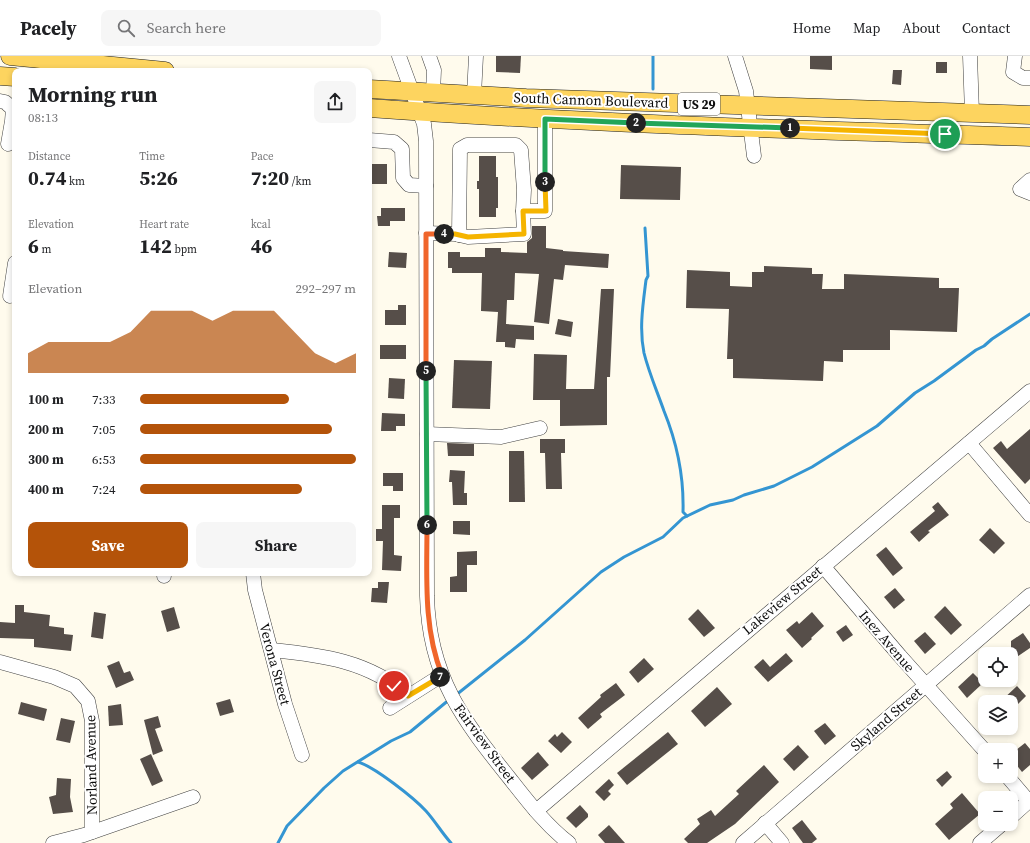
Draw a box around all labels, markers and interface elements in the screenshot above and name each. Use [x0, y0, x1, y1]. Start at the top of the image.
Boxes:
search box [101, 10, 381, 46]
text: Pacely [20, 15, 77, 41]
icon: search [115, 17, 137, 39]
text: Search here [147, 17, 226, 38]
text: Home [793, 18, 831, 38]
text: Map [853, 18, 880, 38]
text: About [902, 18, 940, 38]
text: Contact [962, 18, 1010, 38]
text: Morning run [28, 79, 158, 109]
button: share [314, 81, 356, 123]
street label: South Cannon Boulevard [513, 87, 669, 113]
road number: US 29 [678, 93, 720, 115]
text: 08:13 [28, 109, 58, 126]
pin: 2 [626, 113, 646, 133]
text: 2 [633, 115, 639, 130]
pin [928, 117, 962, 151]
pin: 1 [780, 118, 800, 138]
text: 1 [787, 120, 793, 135]
icon: arrive [934, 123, 956, 145]
text: Distance [28, 149, 71, 164]
text: Time [139, 149, 165, 164]
text: Pace [251, 149, 274, 164]
text: 0.74 [28, 164, 67, 192]
text: 5:26 [139, 164, 178, 192]
text: 7:20 [251, 164, 289, 192]
pin: 3 [535, 172, 555, 192]
text: km [67, 174, 85, 189]
text: /km [289, 174, 311, 189]
text: 3 [542, 174, 548, 189]
text: Elevation [28, 217, 74, 232]
text: Heart rate [139, 217, 189, 232]
text: kcal [251, 217, 271, 232]
pin: 4 [434, 224, 454, 244]
text: 4 [441, 226, 447, 241]
text: 6 [28, 232, 39, 260]
text: 142 [139, 232, 172, 260]
text: 46 [251, 232, 272, 260]
text: m [39, 242, 51, 257]
text: bpm [172, 242, 197, 257]
text: Elevation [28, 280, 82, 297]
text: 292–297 m [296, 280, 356, 297]
pin: 5 [416, 361, 436, 381]
text: 5 [423, 363, 429, 378]
text: 100 m [28, 391, 64, 408]
text: 7:33 [92, 391, 115, 408]
text: 200 m [28, 421, 64, 438]
text: 7:05 [92, 421, 115, 438]
text: 300 m [28, 451, 64, 468]
text: 6:53 [92, 451, 115, 468]
text: 400 m [28, 481, 64, 498]
text: 7:24 [92, 481, 115, 498]
pin: 6 [417, 515, 437, 535]
text: 6 [424, 517, 430, 532]
button: Save [28, 522, 188, 568]
button: Share [196, 522, 356, 568]
street label: Lakeview Street [738, 560, 826, 639]
street label: Inez Avenue [854, 606, 920, 676]
street label: Verona Street [254, 621, 296, 708]
map controls [978, 647, 1018, 831]
button: locate [978, 647, 1018, 687]
pin: 7 [430, 667, 450, 687]
pin [377, 669, 411, 703]
text: 7 [437, 669, 443, 684]
icon: check [383, 675, 405, 697]
street label: Skyland Street [846, 682, 926, 756]
button: layers [978, 695, 1018, 735]
street label: Fairview Street [449, 699, 521, 787]
street label: Norland Avenue [80, 715, 102, 815]
button: + [978, 743, 1018, 783]
button: − [978, 791, 1018, 831]

